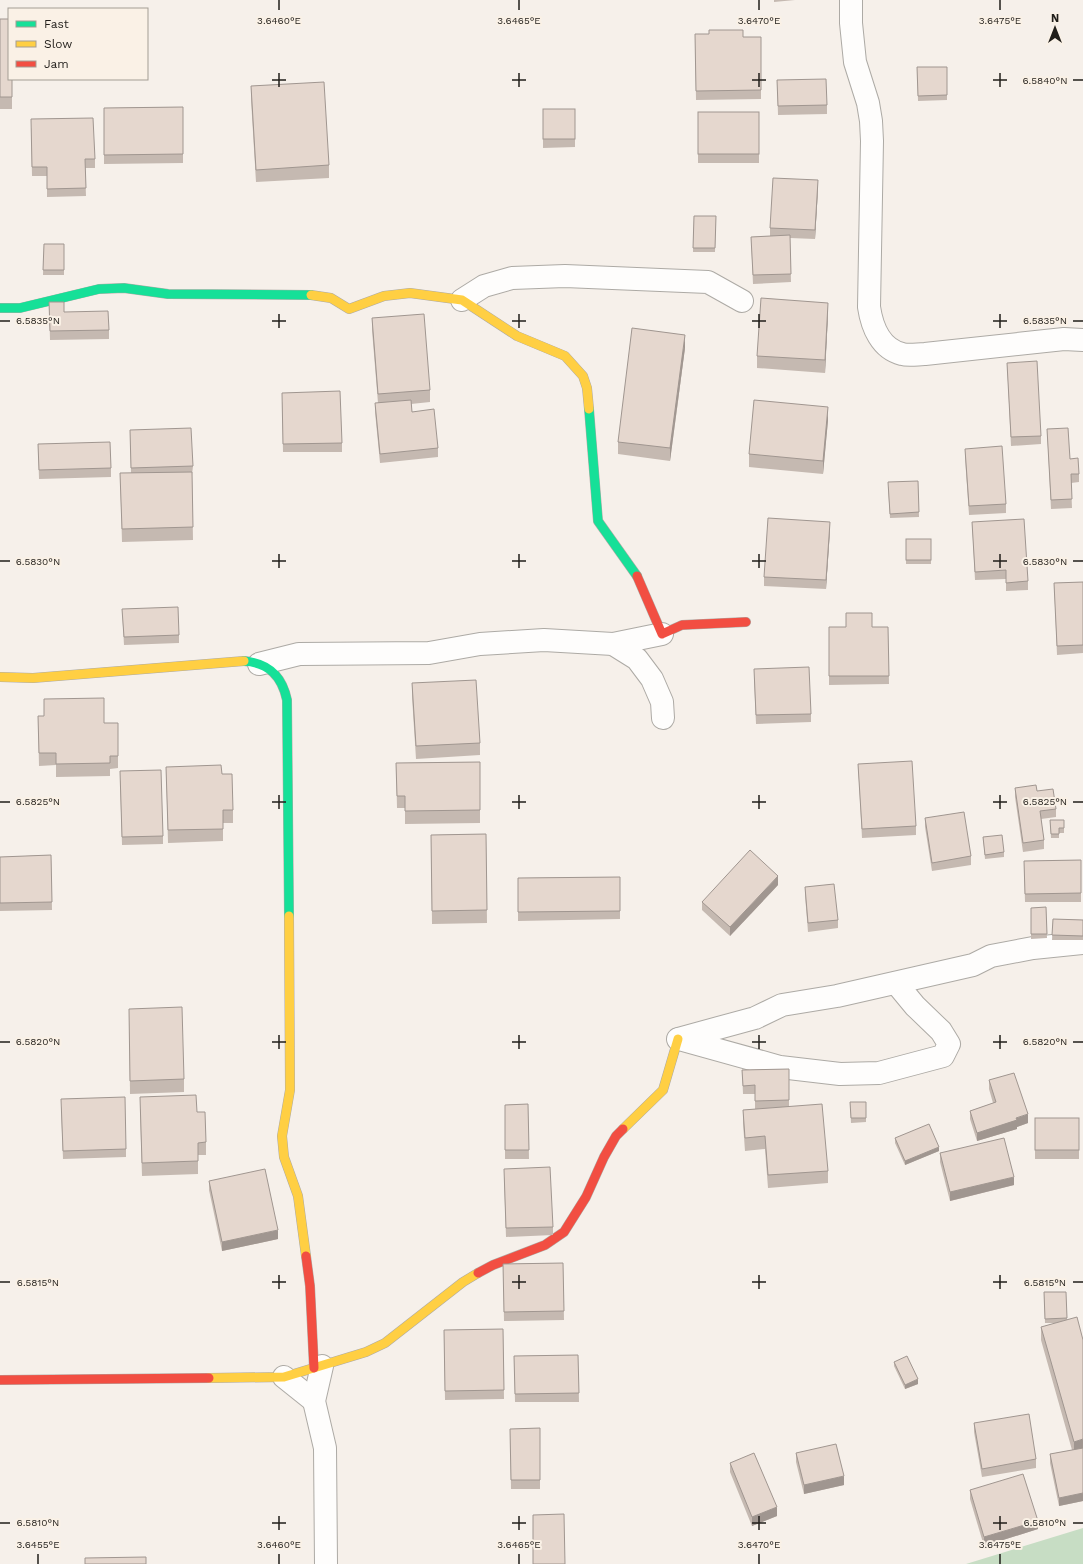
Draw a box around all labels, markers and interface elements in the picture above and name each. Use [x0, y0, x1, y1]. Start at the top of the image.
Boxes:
legend [8, 8, 148, 80]
north arrow [1035, 8, 1075, 48]
text: N [1051, 12, 1059, 25]
text: 3.6460°E [257, 15, 301, 26]
text: 3.6465°E [497, 15, 541, 26]
text: 3.6470°E [738, 15, 780, 26]
text: 3.6475°E [979, 15, 1021, 26]
text: Fast [44, 17, 69, 31]
text: Slow [44, 37, 72, 51]
text: Jam [44, 57, 69, 71]
text: 6.5840°N [1023, 75, 1068, 86]
text: 6.5835°N [16, 315, 60, 326]
text: 6.5835°N [1023, 315, 1067, 326]
text: 6.5830°N [16, 556, 60, 567]
text: 6.5830°N [1023, 556, 1067, 567]
text: 6.5825°N [16, 796, 60, 807]
text: 6.5825°N [1023, 796, 1067, 807]
text: 6.5820°N [16, 1036, 60, 1047]
text: 6.5820°N [1023, 1036, 1067, 1047]
text: 6.5815°N [17, 1277, 59, 1288]
text: 6.5815°N [1024, 1277, 1066, 1288]
text: 6.5810°N [17, 1517, 59, 1528]
text: 6.5810°N [1024, 1517, 1066, 1528]
text: 3.6455°E [16, 1539, 60, 1550]
text: 3.6460°E [257, 1539, 301, 1550]
text: 3.6465°E [497, 1539, 541, 1550]
text: 3.6470°E [738, 1539, 780, 1550]
text: 3.6475°E [979, 1539, 1021, 1550]

